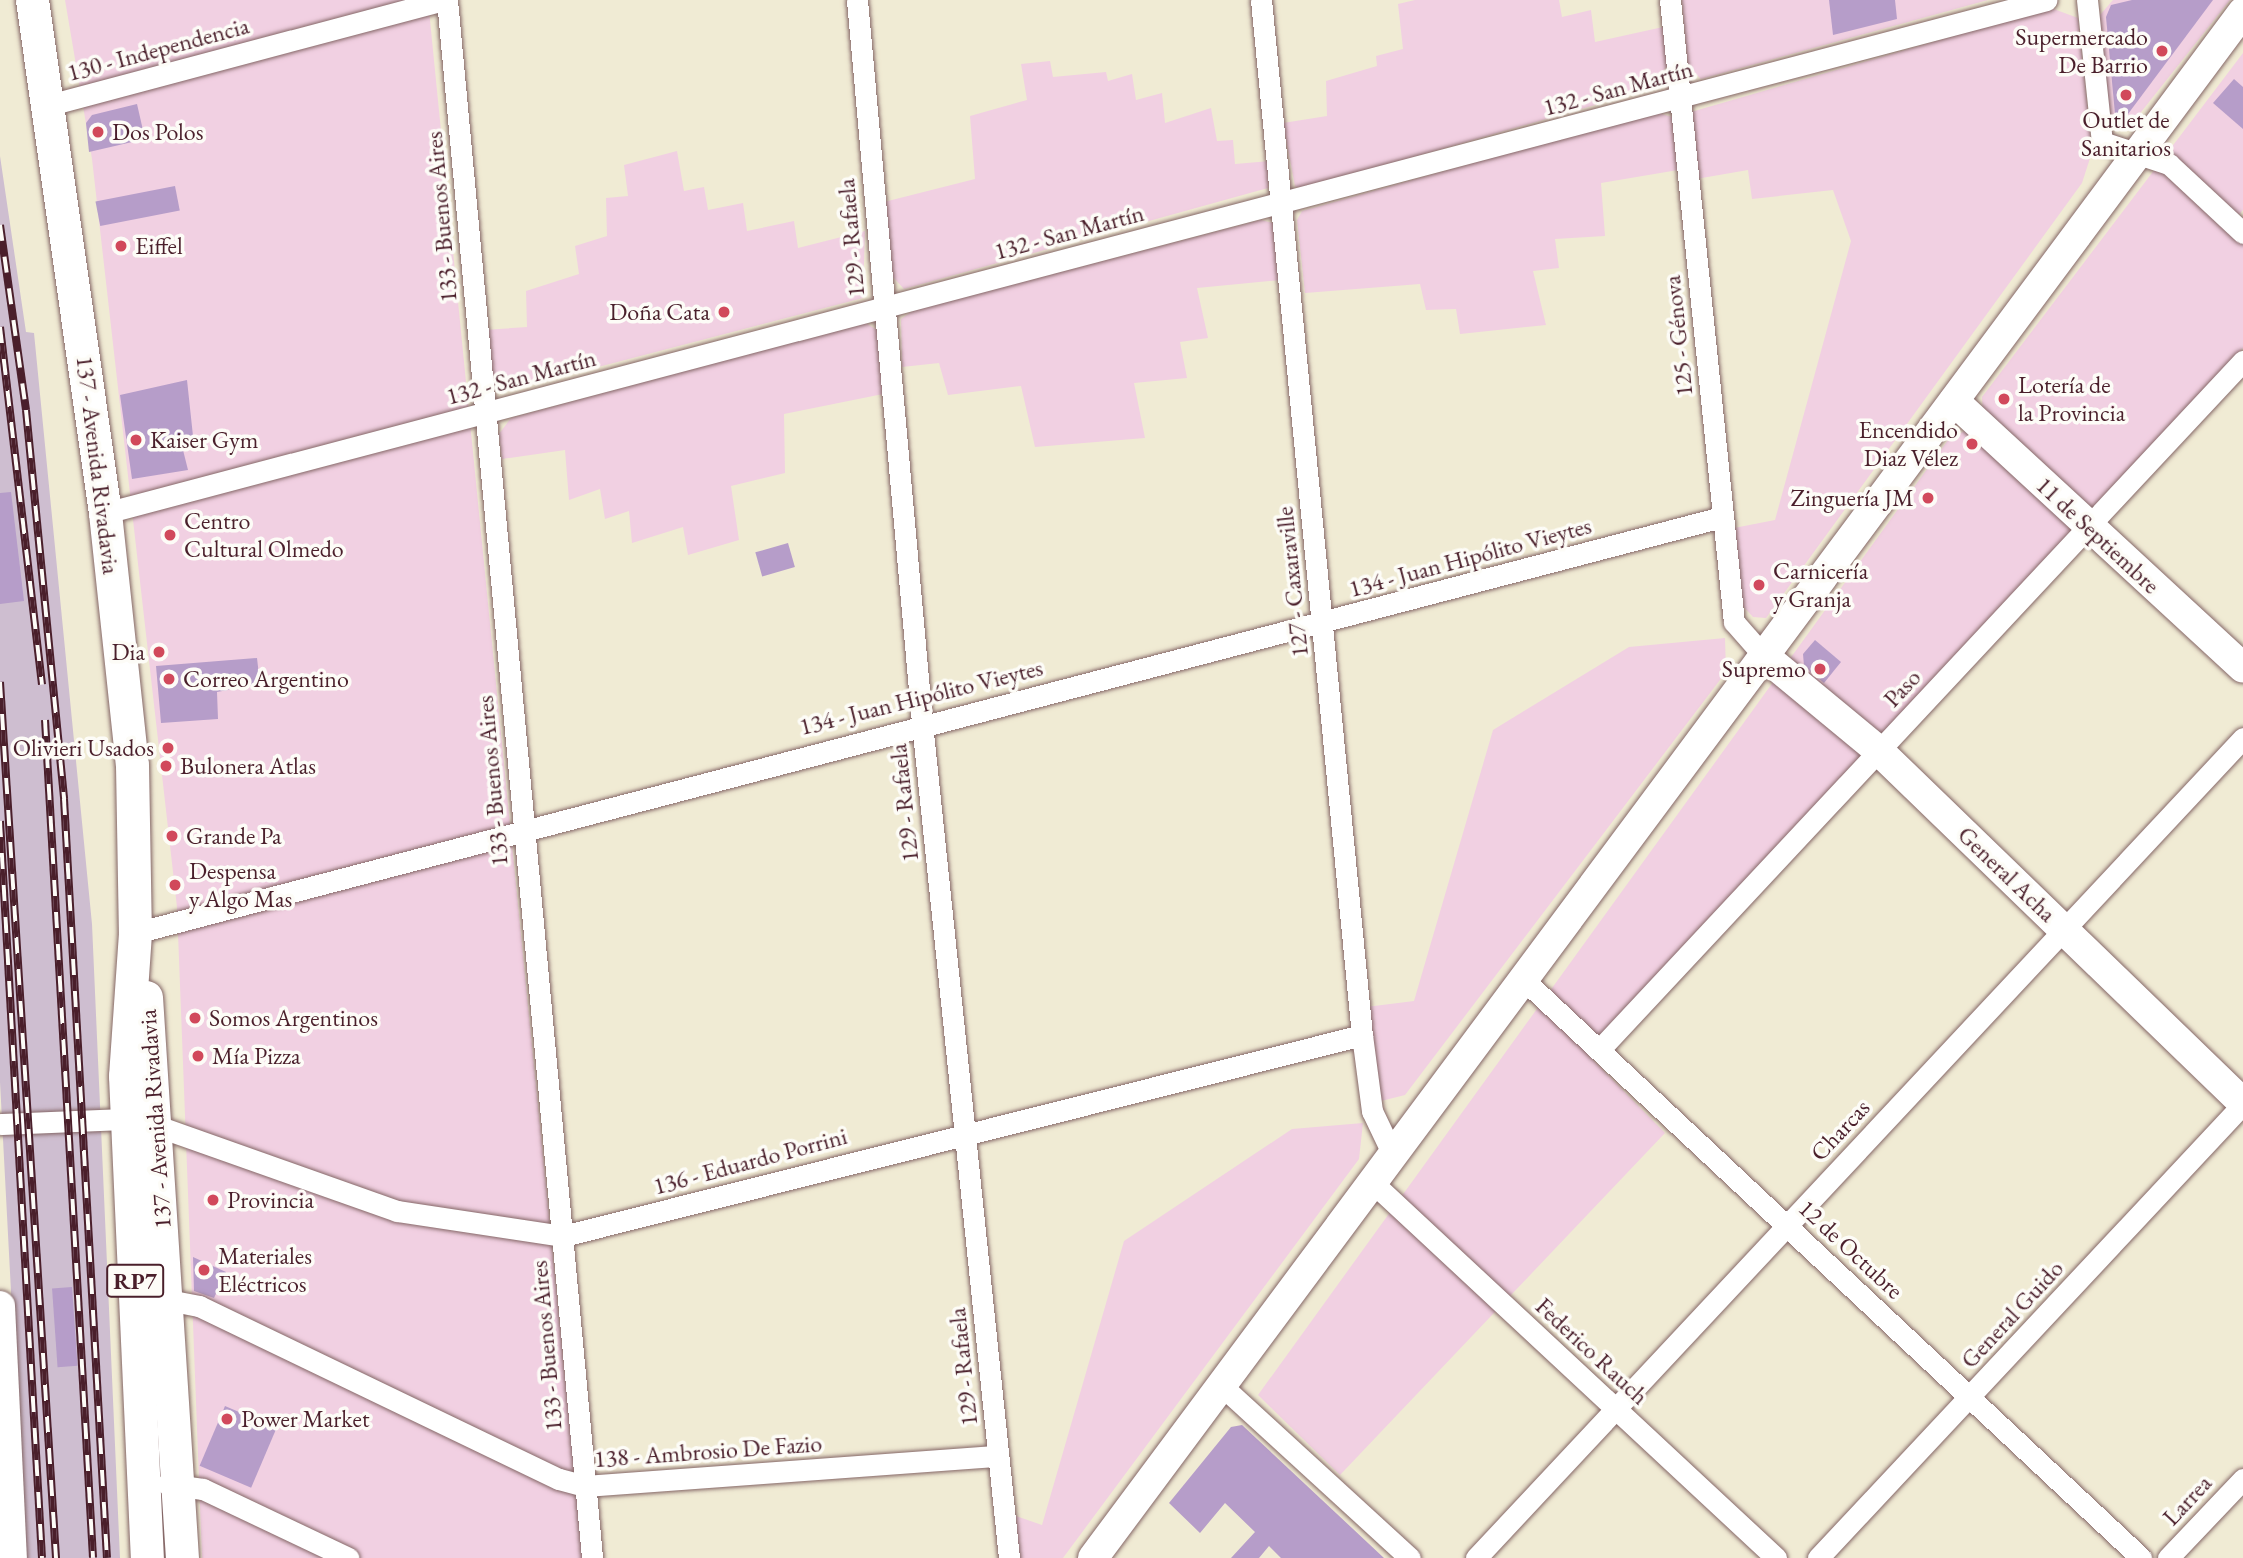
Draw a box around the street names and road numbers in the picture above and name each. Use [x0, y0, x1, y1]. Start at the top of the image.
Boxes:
street label: 130 - Independencia [64, 11, 252, 87]
street label: 132 - San Martín [1540, 54, 1696, 122]
street label: 133 - Buenos Aires [419, 130, 463, 304]
street label: 129 - Rafaela [831, 178, 871, 298]
street label: 132 - San Martín [991, 198, 1147, 266]
street label: 125 - Génova [1657, 274, 1699, 398]
street label: 132 - San Martín [443, 343, 599, 411]
street label: 137 - Avenida Rivadavia [70, 354, 126, 576]
street label: 11 de Septiembre [2030, 470, 2166, 600]
street label: 127 - Caxaraville [1270, 505, 1314, 659]
street label: 134 - Juan Hipólito Vieytes [1346, 511, 1594, 603]
street label: 134 - Juan Hipólito Vieytes [796, 653, 1046, 741]
street label: Paso [1877, 663, 1927, 713]
street label: 133 - Buenos Aires [470, 694, 514, 868]
street label: 129 - Rafaela [883, 742, 925, 864]
street label: General Acha [1952, 820, 2062, 928]
street label: 137 - Avenida Rivadavia [133, 1008, 177, 1230]
street label: Charcas [1804, 1093, 1876, 1167]
street label: 136 - Eduardo Porrini [650, 1121, 850, 1201]
street label: 12 de Octubre [1793, 1193, 1909, 1305]
street label: General Guido [1955, 1254, 2069, 1374]
street label: 133 - Buenos Aires [524, 1259, 568, 1433]
road number: RP7 [105, 1262, 165, 1300]
street label: Federico Rauch [1530, 1292, 1654, 1410]
street label: 129 - Rafaela [942, 1306, 984, 1428]
street label: 138 - Ambrosio De Fazio [593, 1429, 823, 1473]
street label: Larrea [2156, 1469, 2218, 1531]

